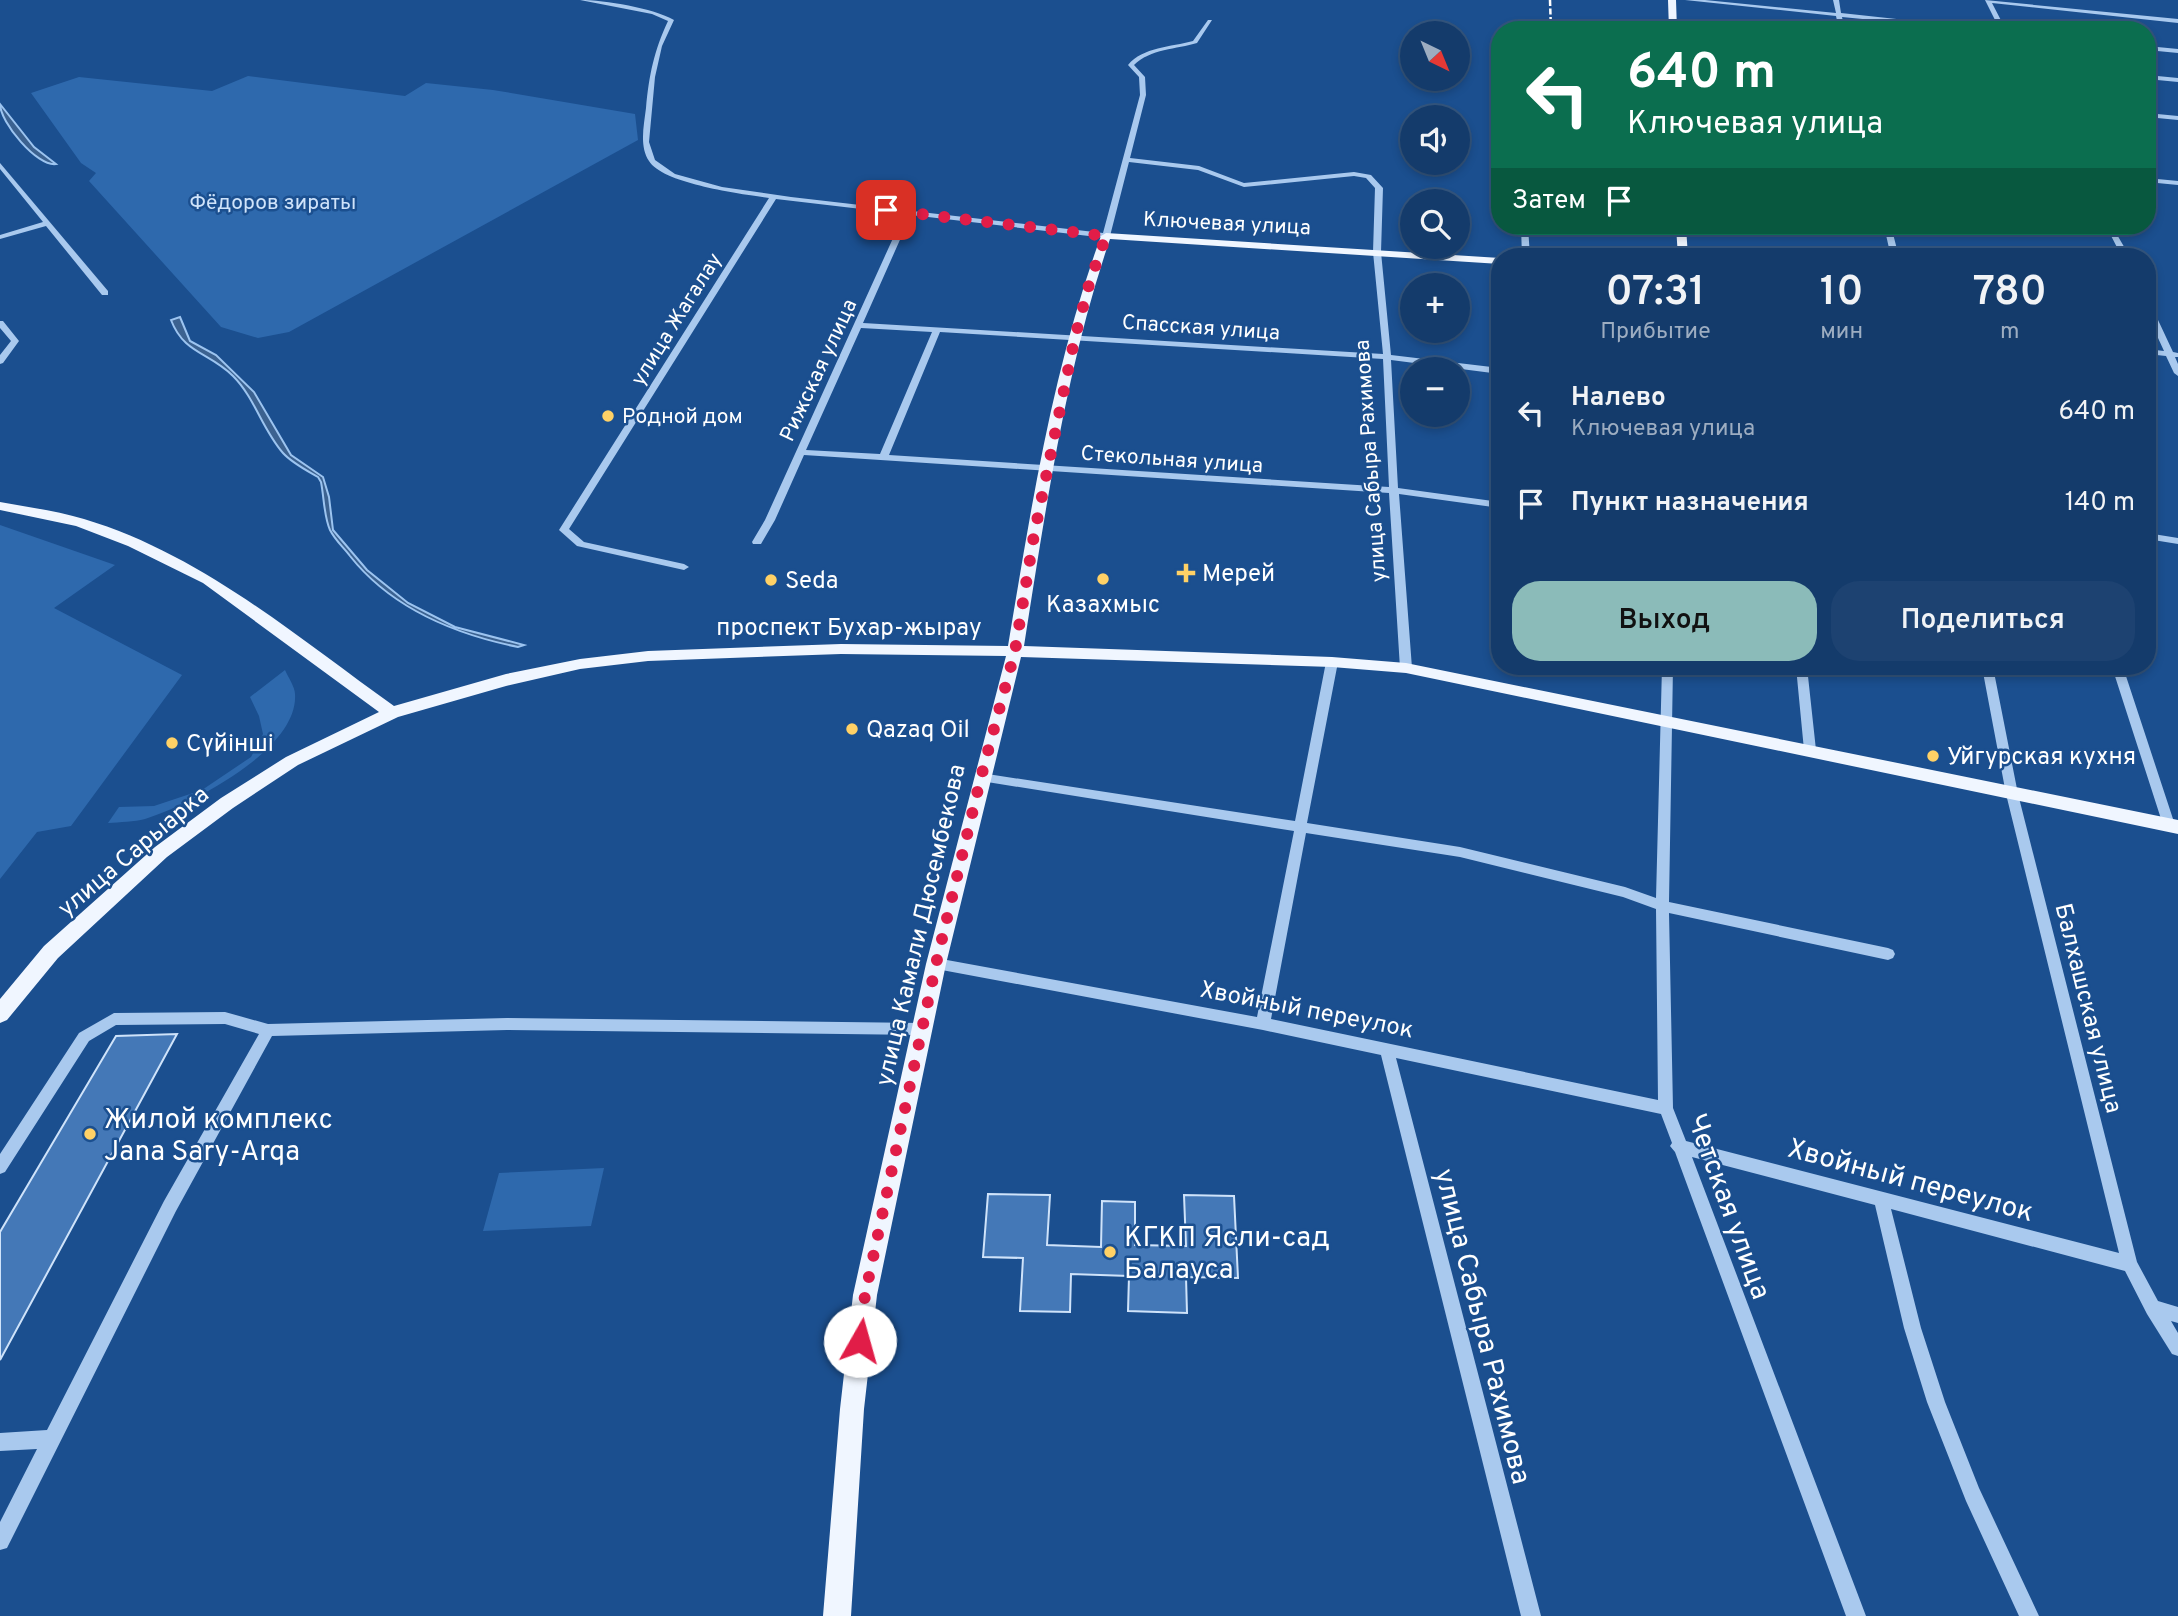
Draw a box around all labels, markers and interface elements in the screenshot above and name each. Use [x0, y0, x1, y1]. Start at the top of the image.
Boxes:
north arrow [1400, 21, 1470, 91]
map controls [1400, 21, 1470, 427]
text: 640 m [1627, 44, 1776, 106]
icon: left [1512, 49, 1603, 140]
button: sound [1400, 105, 1470, 175]
text: Ключевая улица [1627, 105, 1883, 145]
pin [856, 180, 916, 240]
icon: arrive [1600, 182, 1638, 220]
text: Затем [1512, 185, 1586, 218]
button: search [1400, 189, 1470, 259]
park label: Фёдоров зираты [190, 190, 356, 217]
icon: arrive [867, 191, 905, 229]
street label: Ключевая улица [1142, 207, 1312, 242]
street label: улица Жагалау [626, 248, 729, 391]
text: 07:31 [1605, 267, 1705, 320]
text: 10 [1820, 267, 1864, 320]
text: 780 [1973, 267, 2047, 320]
button: + [1400, 273, 1470, 343]
street label: Рижская улица [775, 295, 864, 446]
street label: Спасская улица [1121, 310, 1281, 347]
text: Прибытие [1600, 318, 1711, 347]
text: мин [1820, 318, 1863, 347]
text: m [2000, 318, 2019, 347]
street label: улица Сабыра Рахимова [1350, 339, 1393, 583]
button: − [1400, 357, 1470, 427]
text: Налево [1571, 382, 1666, 415]
icon: left [1512, 394, 1550, 432]
text: 640 m [2059, 396, 2135, 429]
place label: Родной дом [622, 404, 743, 431]
marker: Родной дом [600, 408, 616, 424]
text: Ключевая улица [1571, 415, 1755, 444]
street label: Стекольная улица [1080, 441, 1264, 480]
icon: arrive [1512, 485, 1550, 523]
text: Пункт назначения [1571, 487, 1809, 520]
text: 140 m [2065, 487, 2135, 520]
place label: Мерей [1202, 560, 1275, 590]
marker: Мерей [1176, 563, 1196, 583]
place label: Seda [785, 567, 838, 597]
marker: Казахмыс [1095, 571, 1111, 587]
marker: Seda [763, 572, 779, 588]
button: Выход [1512, 581, 1817, 661]
button: Поделиться [1831, 581, 2135, 661]
place label: Казахмыс [1046, 591, 1160, 621]
street label: проспект Бухар-жырау [716, 614, 982, 644]
place label: Qazaq Oil [866, 716, 970, 746]
marker: Qazaq Oil [844, 721, 860, 737]
place label: Сүйінші [186, 730, 274, 760]
marker: Сүйінші [164, 735, 180, 751]
place label: Уйгурская кухня [1947, 743, 2136, 773]
marker: Уйгурская кухня [1925, 748, 1941, 764]
street label: улица Камали Дюсембекова [870, 762, 974, 1089]
street label: улица Сарыарка [53, 781, 216, 925]
street label: Балхашская улица [2046, 900, 2128, 1116]
street label: Хвойный переулок [1197, 976, 1416, 1046]
place label: Жилой комплекс Jana Sary-Arqa [104, 1103, 333, 1171]
street label: Четская улица [1677, 1109, 1777, 1305]
marker: Жилой комплекс Jana Sary-Arqa [82, 1126, 98, 1142]
street label: Хвойный переулок [1783, 1132, 2037, 1232]
street label: улица Сабыра Рахимова [1424, 1165, 1538, 1488]
place label: КГКП Ясли-сад Балауса [1124, 1221, 1330, 1289]
marker: КГКП Ясли-сад Балауса [1102, 1244, 1118, 1260]
position arrow [823, 1304, 897, 1378]

